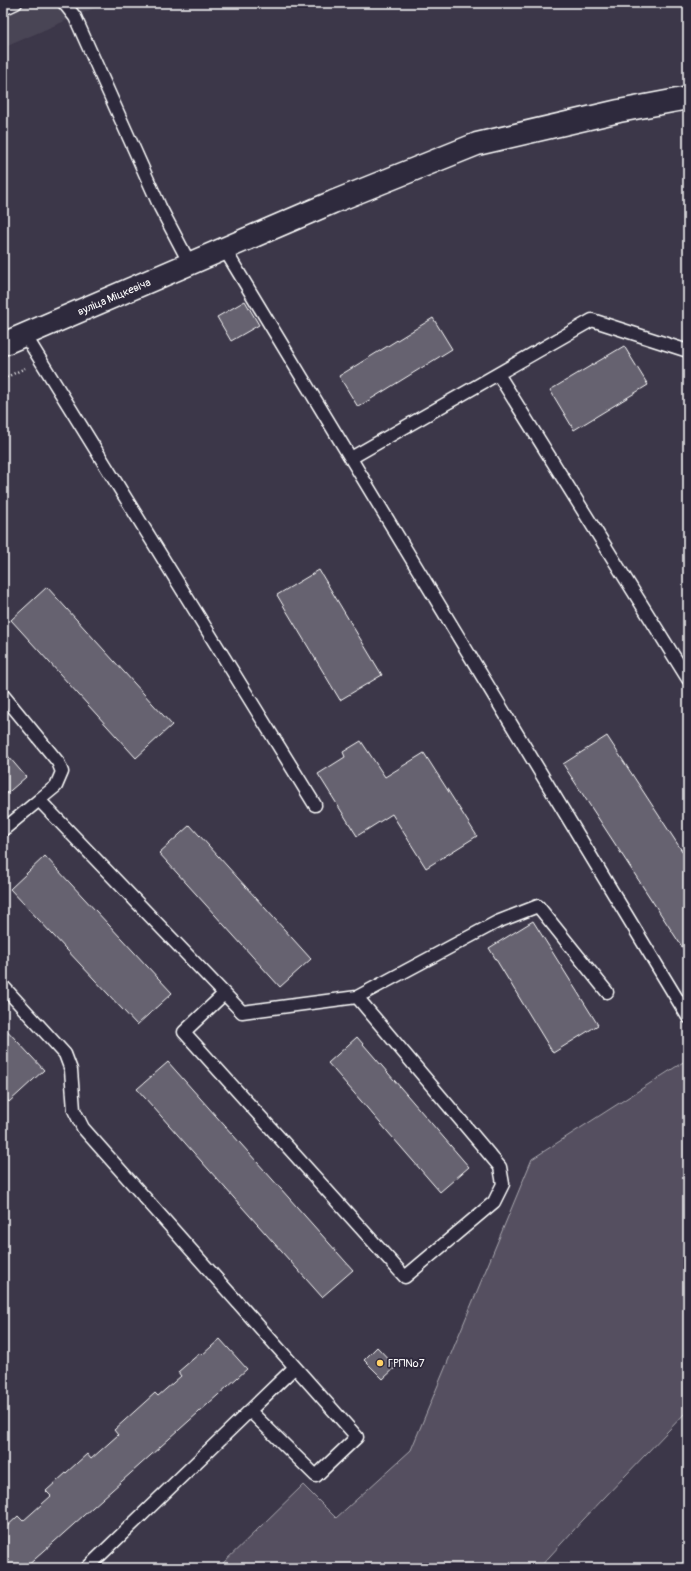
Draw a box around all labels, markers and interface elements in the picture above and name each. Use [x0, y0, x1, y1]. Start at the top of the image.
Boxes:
street label: вуліца Міцкевіча [75, 276, 153, 318]
place label: ГРП№7 [388, 1357, 425, 1370]
marker: ГРП№7 [375, 1358, 385, 1368]

